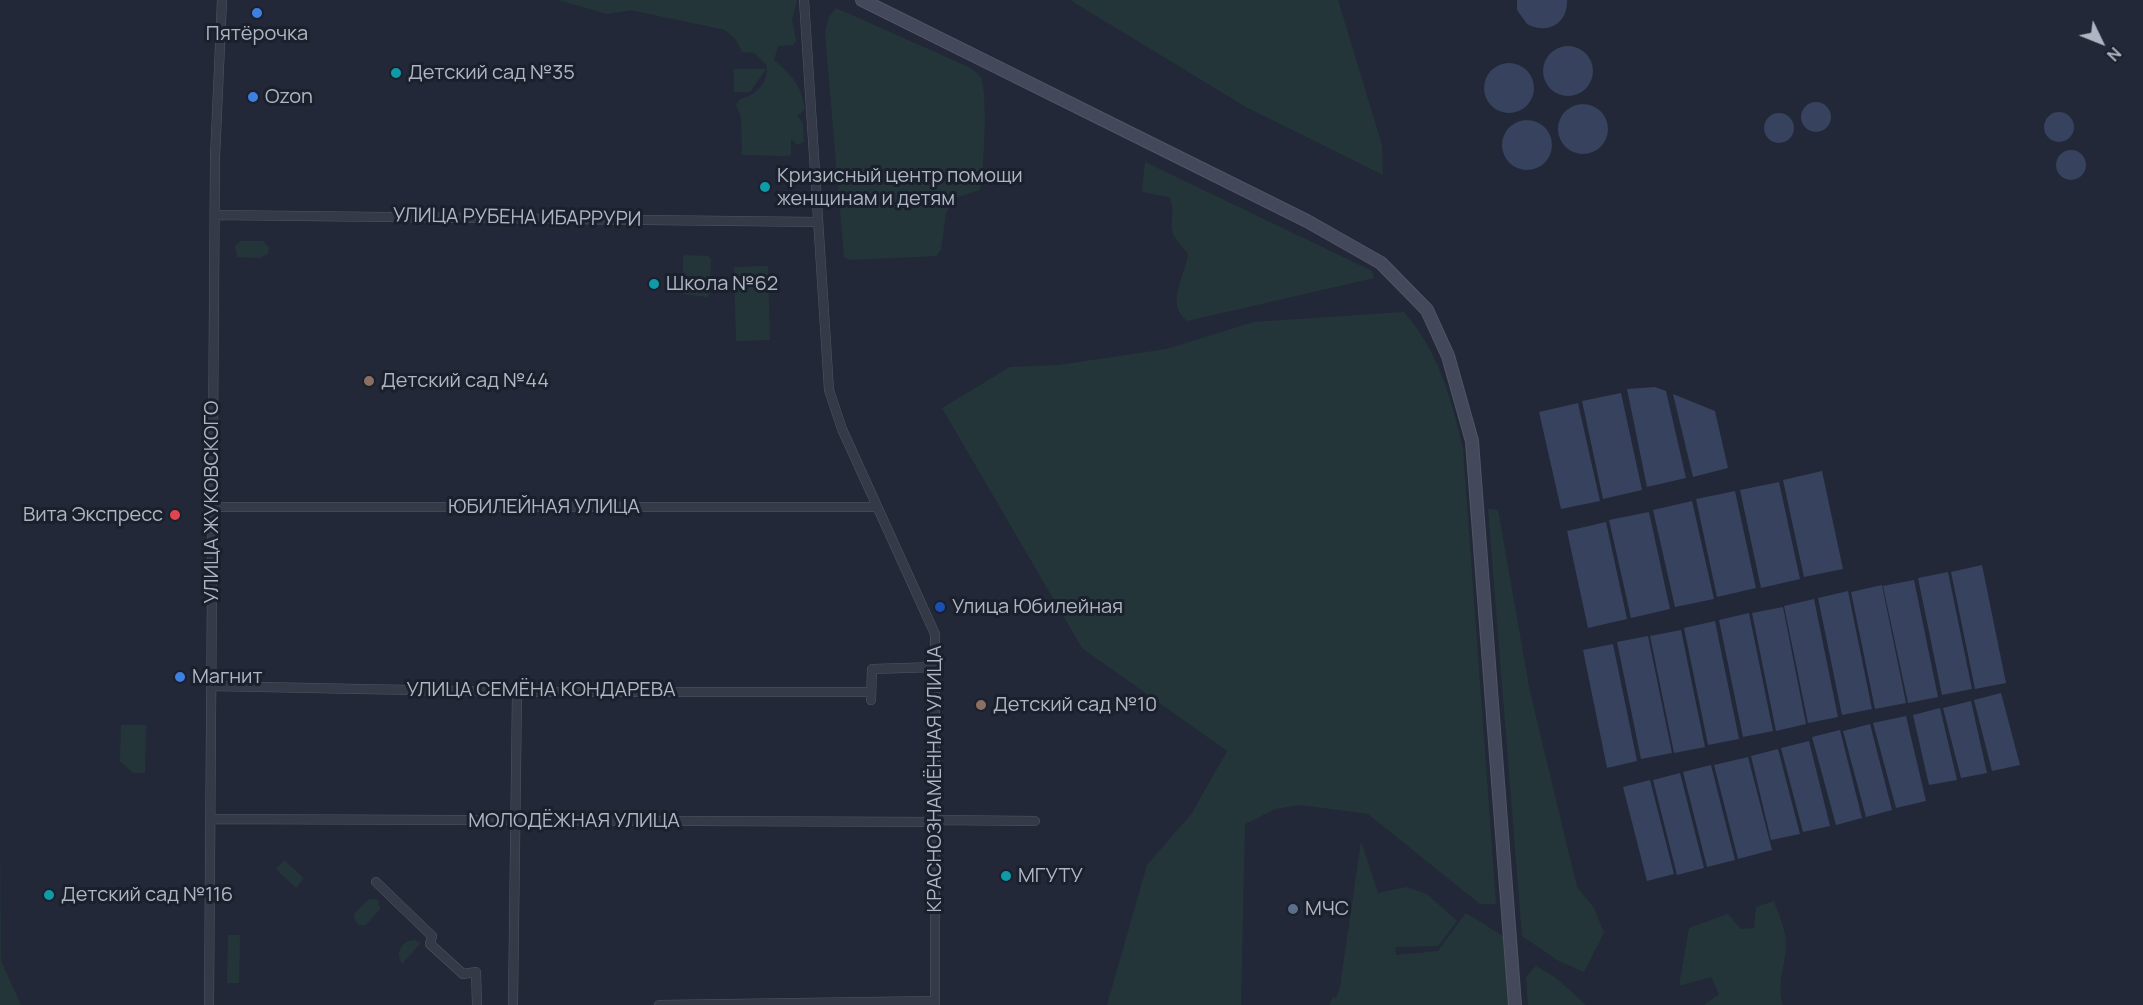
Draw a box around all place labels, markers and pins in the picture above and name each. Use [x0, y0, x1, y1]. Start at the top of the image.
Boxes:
marker: Пятёрочка [250, 6, 264, 20]
place label: Пятёрочка [206, 22, 308, 46]
place label: Детский сад №35 [408, 61, 575, 85]
marker: Детский сад №35 [389, 66, 403, 80]
place label: Ozon [265, 85, 313, 109]
marker: Ozon [246, 90, 260, 104]
place label: Кризисный центр помощи женщинам и детям [777, 164, 1023, 211]
marker: Кризисный центр помощи женщинам и детям [758, 180, 772, 194]
place label: Школа №62 [666, 272, 778, 296]
marker: Школа №62 [647, 277, 661, 291]
place label: Детский сад №44 [381, 369, 549, 393]
marker: Детский сад №44 [362, 374, 376, 388]
place label: Вита Экспресс [23, 503, 163, 527]
marker: Вита Экспресс [168, 508, 182, 522]
place label: Улица Юбилейная [952, 595, 1123, 619]
marker: Улица Юбилейная [933, 600, 947, 614]
place label: Магнит [192, 665, 263, 689]
marker: Магнит [173, 670, 187, 684]
place label: Детский сад №10 [993, 693, 1157, 717]
marker: Детский сад №10 [974, 698, 988, 712]
place label: МГУТУ [1018, 864, 1083, 888]
marker: МГУТУ [999, 869, 1013, 883]
place label: Детский сад №116 [61, 883, 233, 907]
marker: Детский сад №116 [42, 888, 56, 902]
place label: МЧС [1305, 897, 1349, 921]
marker: МЧС [1286, 902, 1300, 916]

